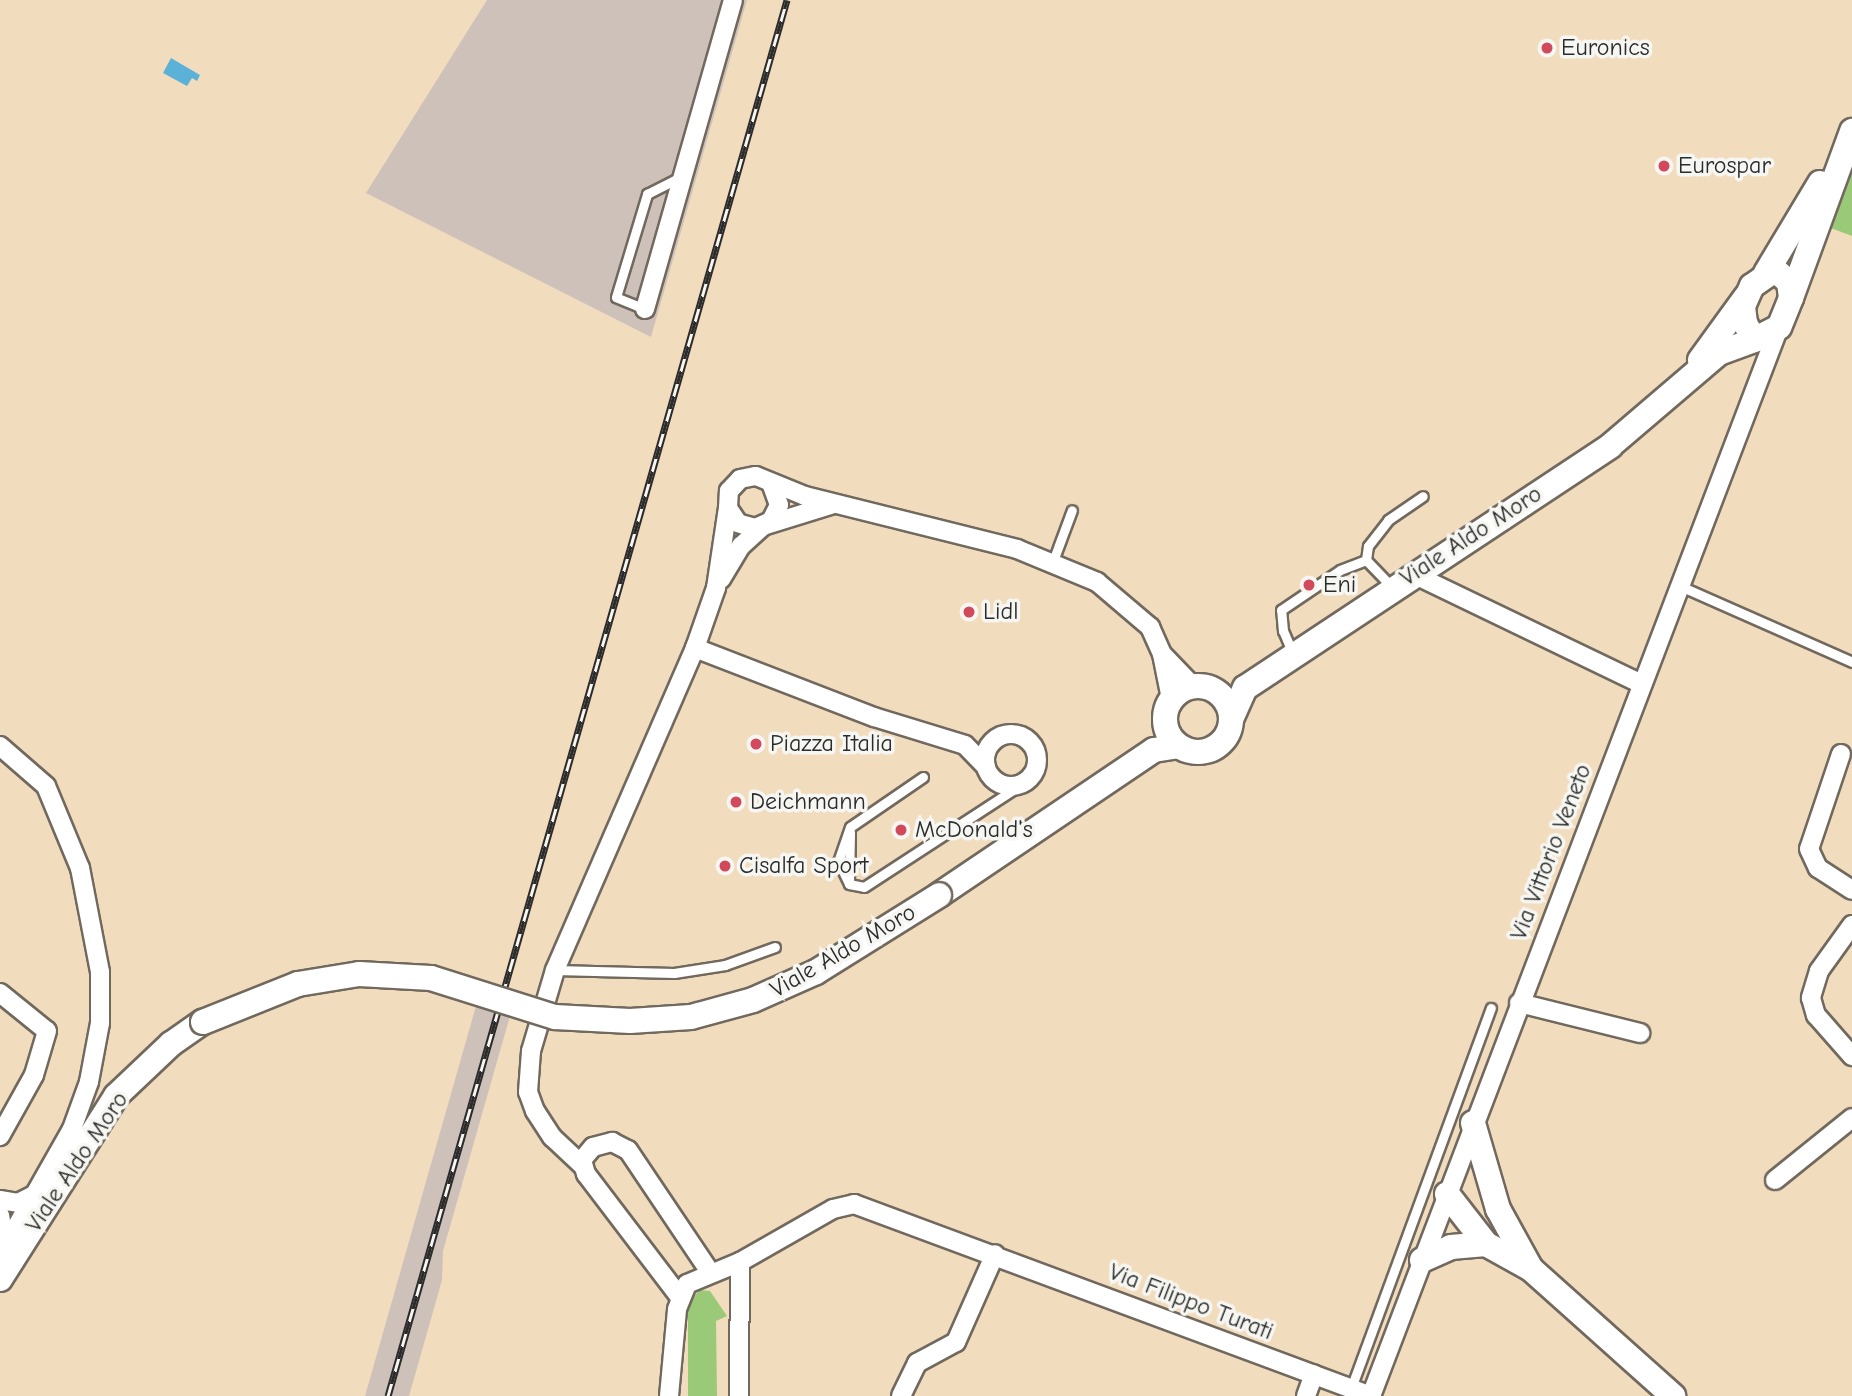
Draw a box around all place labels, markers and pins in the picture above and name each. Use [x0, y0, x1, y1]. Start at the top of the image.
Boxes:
place label: Euronics [1561, 34, 1650, 62]
marker: Euronics [1539, 40, 1555, 56]
place label: Eurospar [1678, 152, 1771, 180]
marker: Eurospar [1656, 158, 1672, 174]
place label: Eni [1323, 571, 1356, 599]
marker: Eni [1301, 577, 1317, 593]
place label: Lidl [983, 598, 1018, 626]
marker: Lidl [961, 604, 977, 620]
place label: Piazza Italia [770, 730, 893, 758]
marker: Piazza Italia [748, 736, 764, 752]
place label: Deichmann [750, 788, 866, 816]
marker: Deichmann [728, 794, 744, 810]
place label: McDonald's [915, 816, 1033, 844]
marker: McDonald's [893, 822, 909, 838]
place label: Cisalfa Sport [739, 852, 868, 880]
marker: Cisalfa Sport [717, 858, 733, 874]

